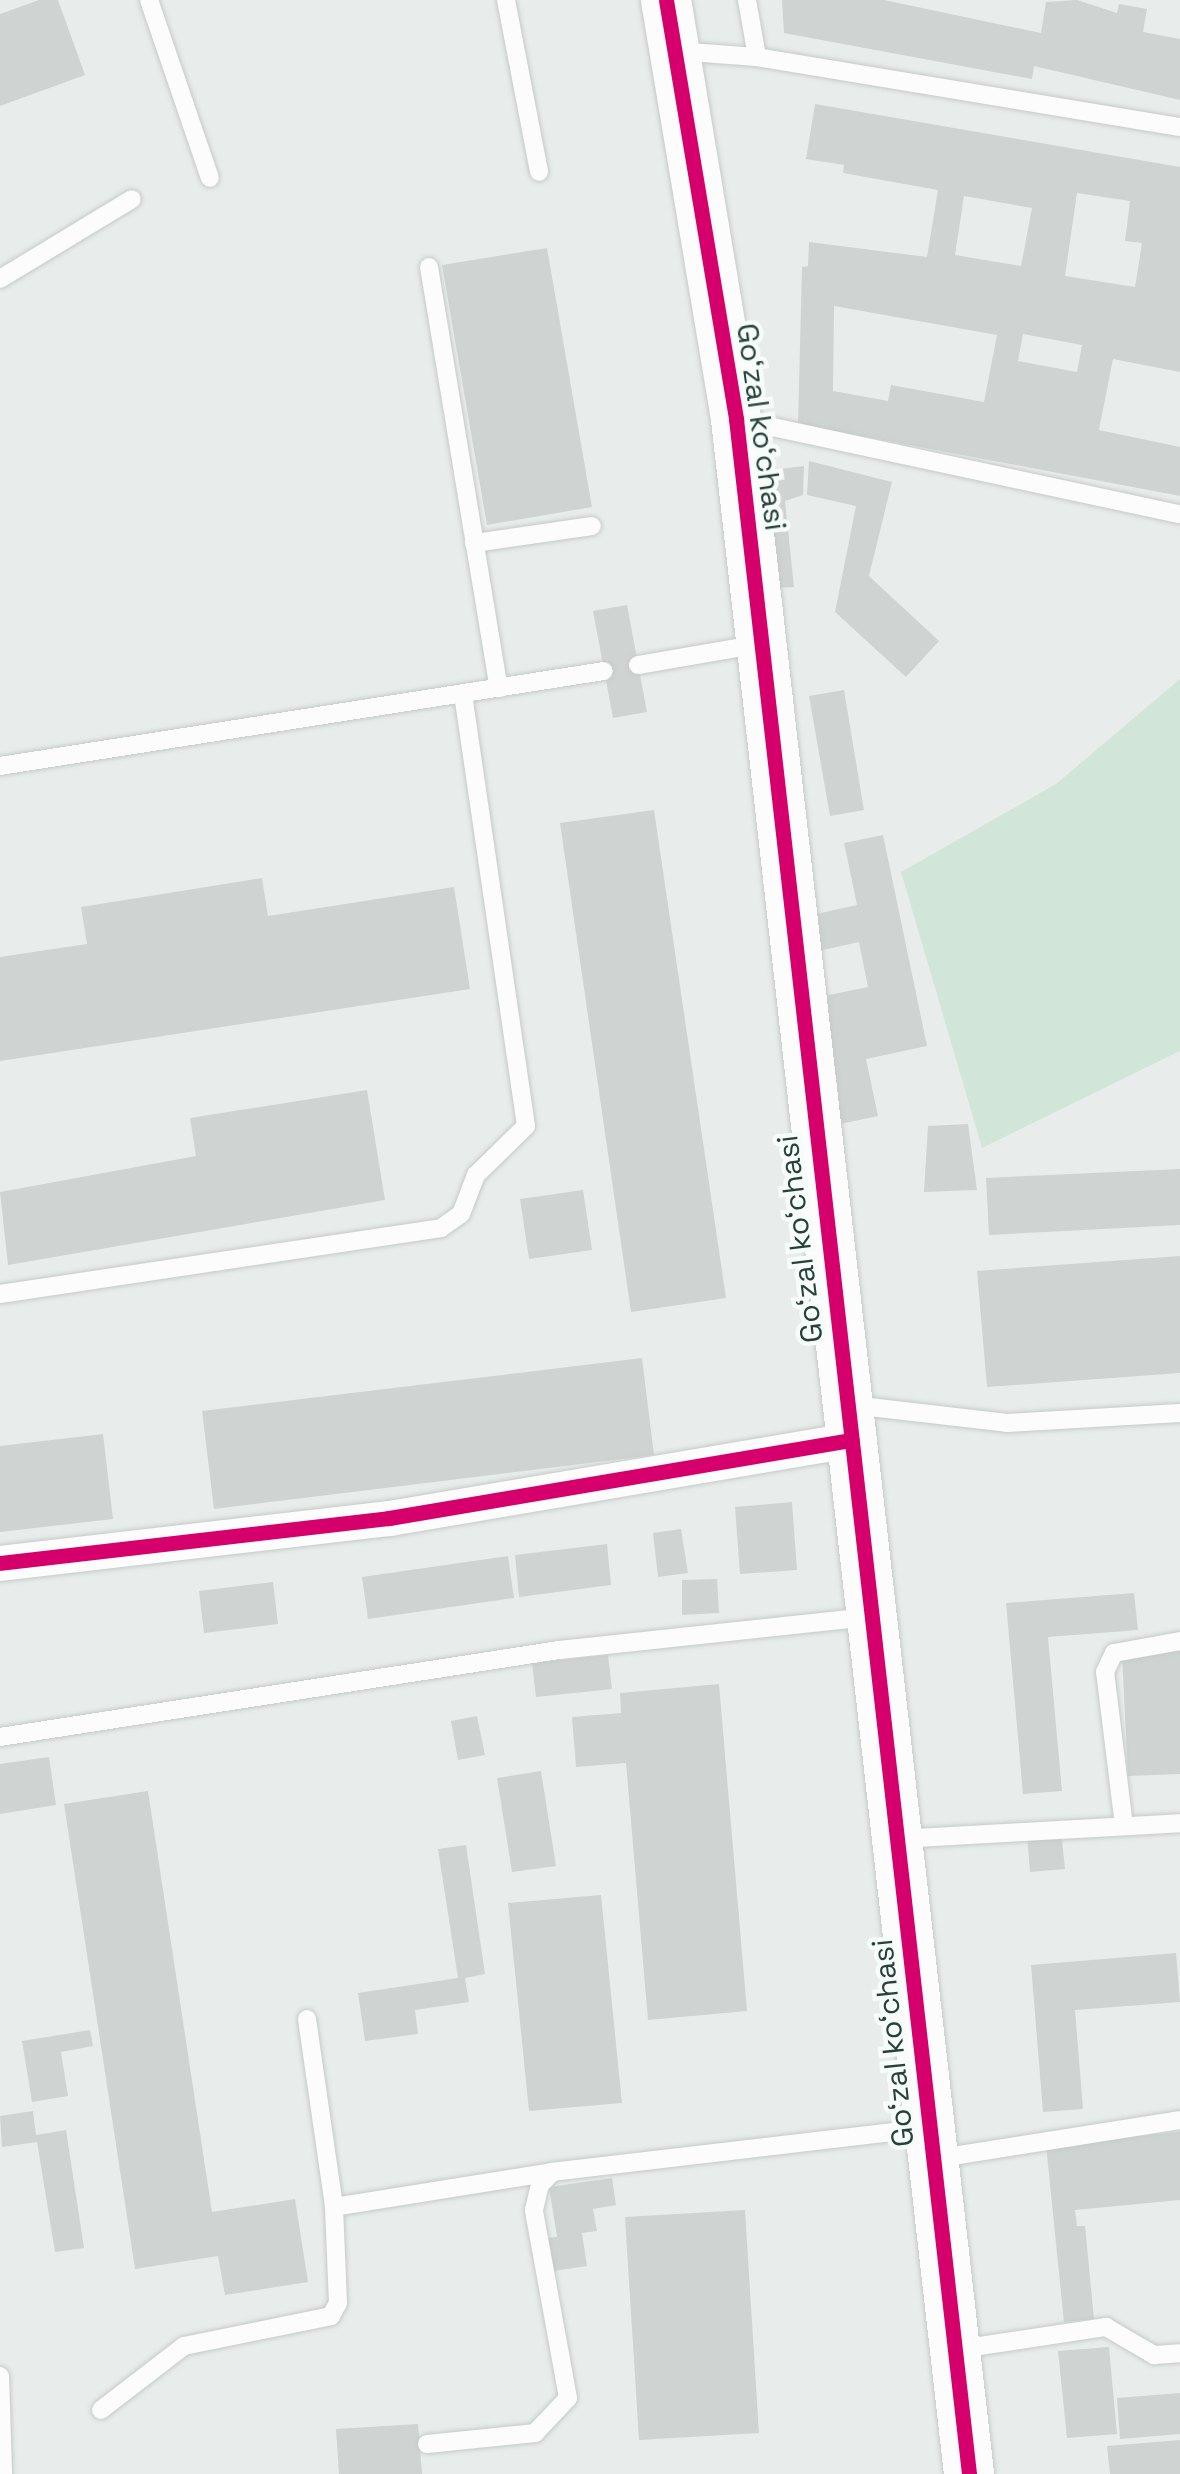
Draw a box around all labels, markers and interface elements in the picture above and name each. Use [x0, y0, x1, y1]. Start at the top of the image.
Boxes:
street label: Goʻzal koʻchasi [729, 321, 793, 533]
street label: Goʻzal koʻchasi [769, 1133, 831, 1345]
street label: Goʻzal koʻchasi [864, 1937, 922, 2149]

